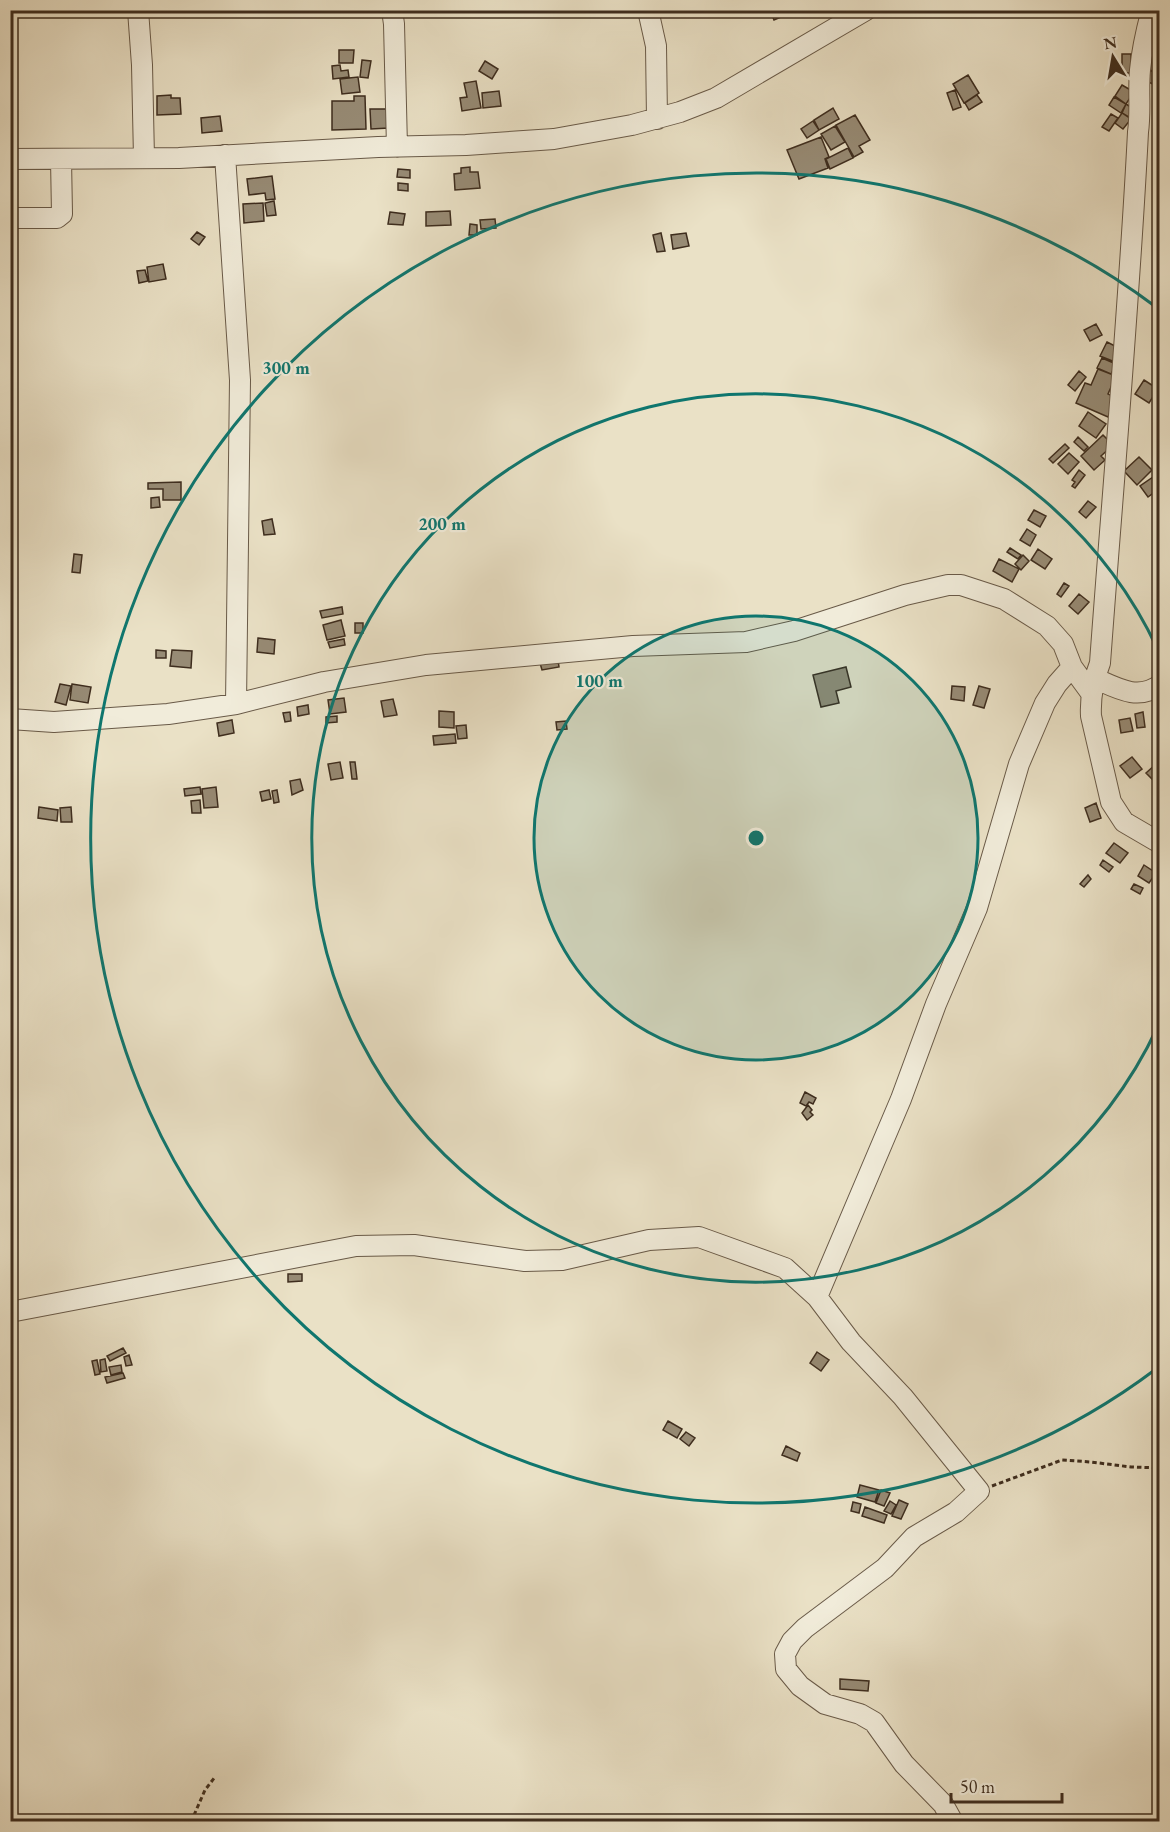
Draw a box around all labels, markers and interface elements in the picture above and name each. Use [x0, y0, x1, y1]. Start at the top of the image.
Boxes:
north arrow [1083, 27, 1143, 87]
text: N [1102, 31, 1119, 54]
text: 300 m [262, 356, 310, 379]
text: 200 m [418, 512, 466, 535]
text: 100 m [575, 669, 623, 692]
centre of rings [746, 828, 766, 848]
scale bar [951, 1766, 1062, 1804]
text: 50 m [960, 1775, 995, 1798]

